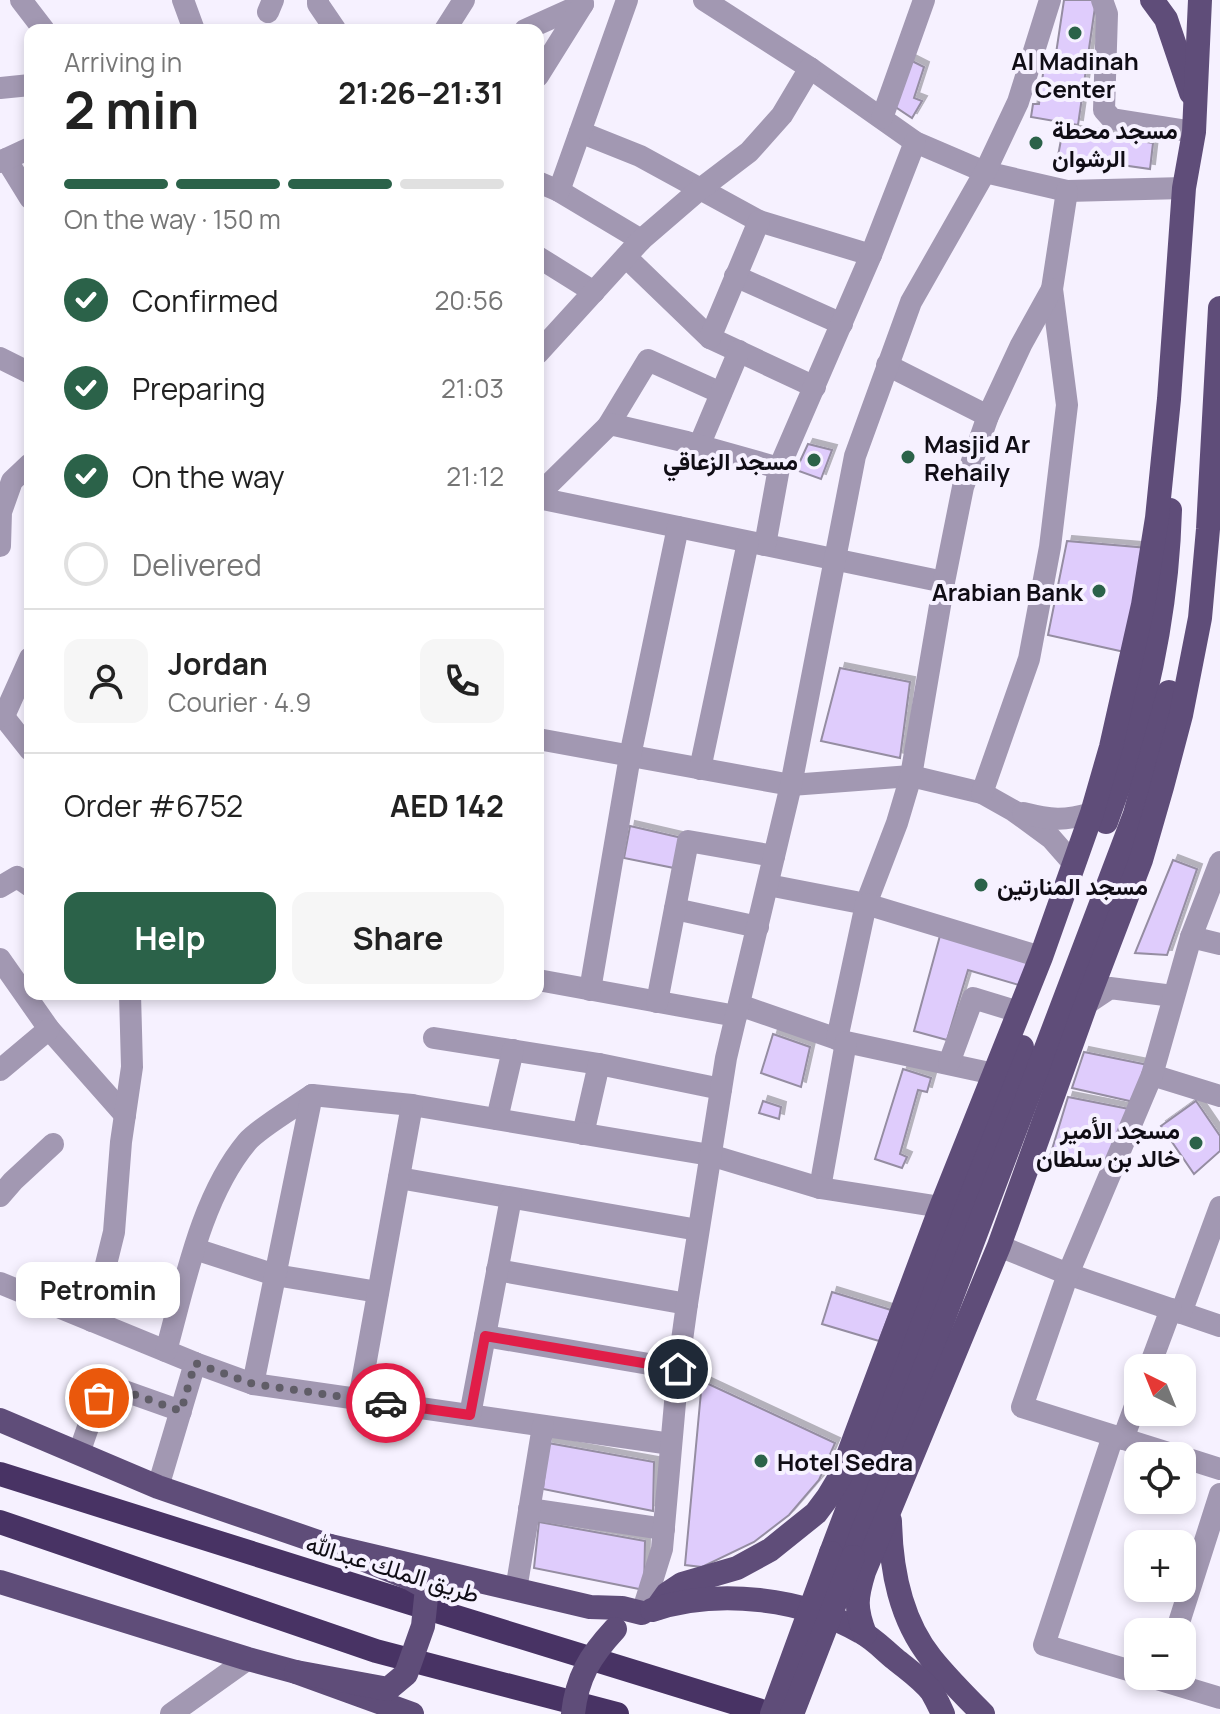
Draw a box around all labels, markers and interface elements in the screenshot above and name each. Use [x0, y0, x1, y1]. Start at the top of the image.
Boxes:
marker: Al Madinah Center [1066, 24, 1084, 42]
text: Arriving in [64, 44, 182, 80]
place label: Al Madinah Center [1011, 44, 1139, 105]
text: 21:26–21:31 [338, 72, 504, 113]
text: 2 min [64, 74, 199, 145]
place label: مسجد محطة الرشوان [1052, 113, 1178, 174]
marker: مسجد محطة الرشوان [1027, 134, 1045, 152]
text: On the way · 150 m [64, 201, 281, 237]
icon: check [64, 278, 108, 322]
text: Confirmed [132, 280, 279, 321]
text: 20:56 [434, 282, 504, 318]
icon: check [64, 366, 108, 410]
text: Preparing [132, 368, 266, 409]
text: 21:03 [441, 370, 504, 406]
place label: Masjid Ar Rehaily [924, 427, 1030, 488]
place label: مسجد الزعاقي [663, 444, 798, 482]
marker: Masjid Ar Rehaily [899, 448, 917, 466]
marker: مسجد الزعاقي [805, 451, 823, 469]
icon: check [64, 454, 108, 498]
text: On the way [132, 456, 285, 497]
text: 21:12 [446, 458, 504, 494]
text: Delivered [132, 544, 262, 585]
place label: Arabian Bank [932, 575, 1084, 608]
marker: Arabian Bank [1090, 582, 1108, 600]
button: person [64, 639, 148, 723]
button: phone [420, 639, 504, 723]
text: Jordan [168, 643, 268, 684]
text: Courier · 4.9 [168, 684, 311, 720]
text: Order #6752 [64, 785, 243, 826]
text: AED 142 [390, 785, 504, 826]
place label: مسجد المنارتين [997, 869, 1148, 902]
marker: مسجد المنارتين [972, 876, 990, 894]
button: Help [64, 892, 276, 984]
button: Share [292, 892, 504, 984]
place label: مسجد الأمير خالد بن سلطان [1036, 1113, 1180, 1174]
marker: مسجد الأمير خالد بن سلطان [1187, 1134, 1205, 1152]
callout: Petromin [17, 1262, 181, 1318]
text: Petromin [40, 1272, 156, 1308]
pin [644, 1335, 712, 1403]
icon: home [656, 1347, 700, 1391]
north arrow [1124, 1354, 1196, 1426]
map controls [1124, 1354, 1196, 1690]
courier [346, 1363, 426, 1443]
pin [65, 1364, 133, 1432]
icon: bag [77, 1376, 121, 1420]
icon: car [364, 1381, 408, 1425]
button: locate [1124, 1442, 1196, 1514]
place label: Hotel Sedra [777, 1445, 913, 1478]
marker: Hotel Sedra [752, 1452, 770, 1470]
street label: طريق الملك عبدالله [302, 1526, 484, 1610]
button: + [1124, 1530, 1196, 1602]
button: − [1124, 1618, 1196, 1690]

